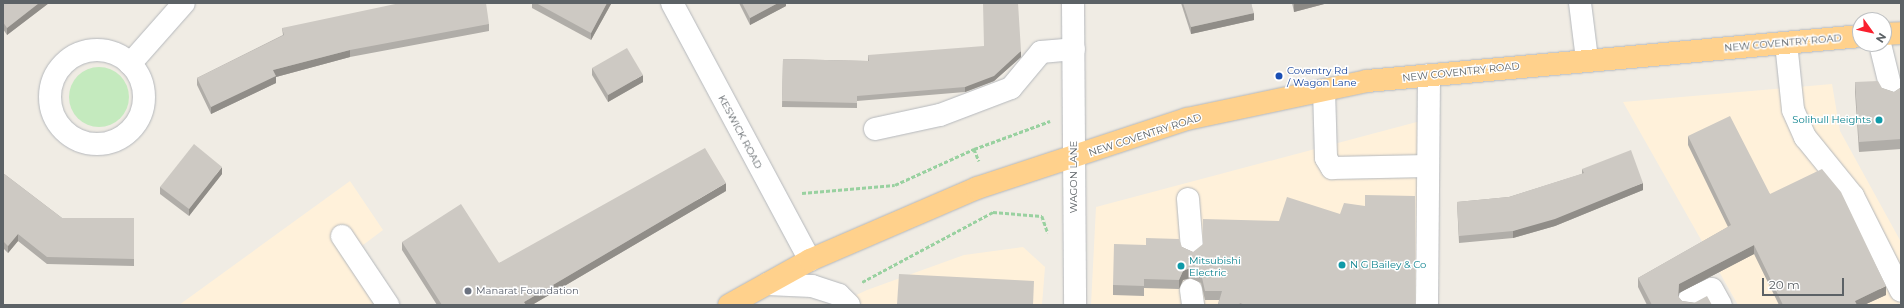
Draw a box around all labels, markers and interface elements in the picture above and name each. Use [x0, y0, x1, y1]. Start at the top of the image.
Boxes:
north arrow [1852, 12, 1892, 52]
text: N [1873, 30, 1890, 46]
street label: NEW COVENTRY ROAD [1724, 32, 1842, 54]
street label: NEW COVENTRY ROAD [1402, 60, 1520, 84]
place label: Coventry Rd / Wagon Lane [1287, 64, 1357, 88]
marker: Coventry Rd / Wagon Lane [1274, 71, 1284, 81]
street label: KESWICK ROAD [716, 93, 764, 171]
street label: NEW COVENTRY ROAD [1087, 111, 1203, 159]
place label: Solihull Heights [1792, 114, 1871, 126]
marker: Solihull Heights [1874, 115, 1884, 125]
street label: WAGON LANE [1068, 141, 1080, 213]
place label: Mitsubishi Electric [1189, 254, 1241, 278]
place label: N G Bailey & Co [1350, 259, 1426, 271]
marker: N G Bailey & Co [1337, 260, 1347, 270]
marker: Mitsubishi Electric [1176, 261, 1186, 271]
scale bar [1764, 270, 1846, 296]
text: 20 m [1769, 277, 1800, 292]
place label: Manarat Foundation [476, 285, 579, 297]
marker: Manarat Foundation [463, 286, 473, 296]

